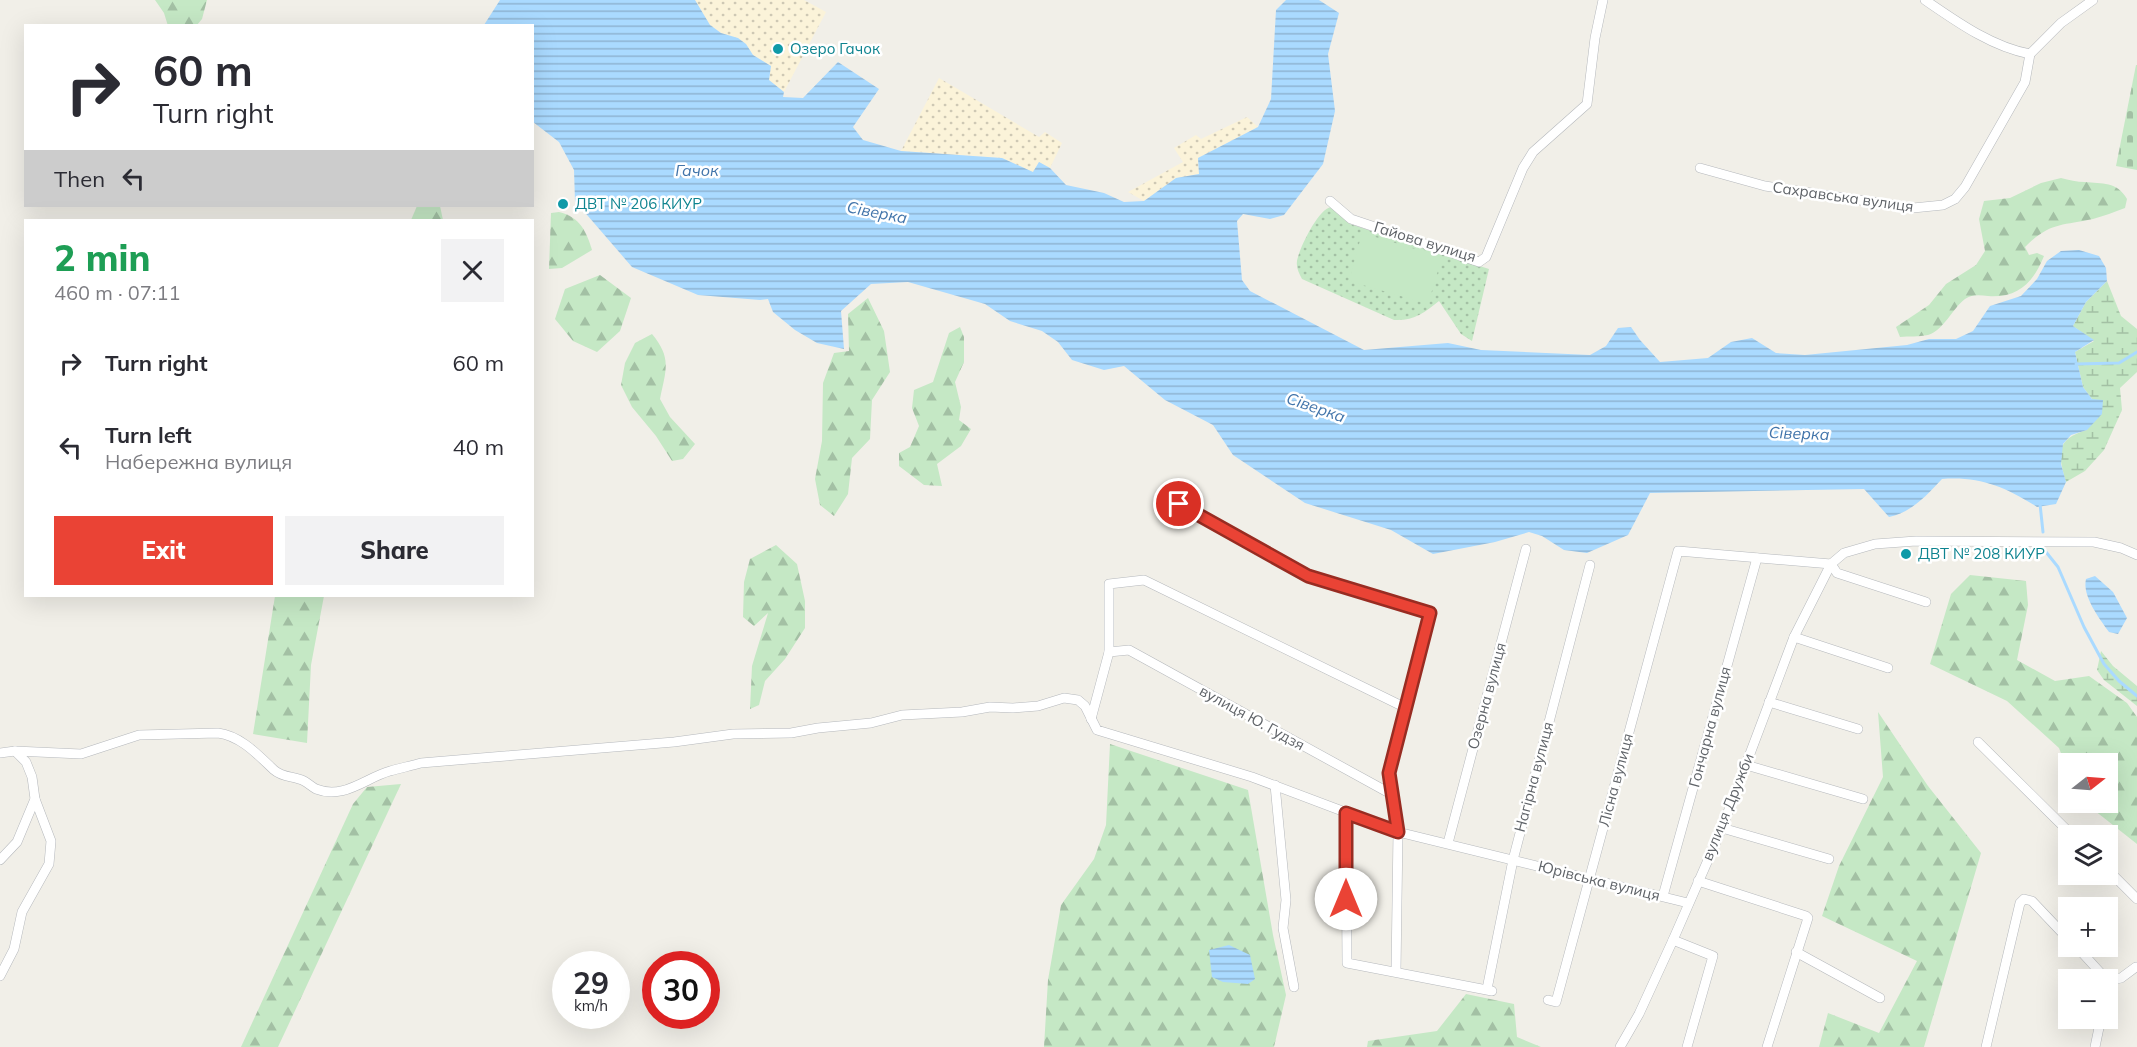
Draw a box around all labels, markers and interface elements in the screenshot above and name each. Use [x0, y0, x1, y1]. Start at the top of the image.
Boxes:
place label: Озеро Гачок [790, 39, 881, 58]
marker: Озеро Гачок [771, 42, 785, 56]
text: 60 m [153, 44, 253, 97]
icon: right [54, 48, 132, 126]
text: Turn right [153, 96, 273, 130]
water label: Гачок [675, 160, 719, 180]
icon: left [117, 162, 150, 195]
text: Then [54, 165, 105, 193]
street label: Сахравська вулиця [1771, 177, 1915, 216]
place label: ДВТ № 206 КИУР [575, 194, 702, 213]
water label: Сіверка [845, 196, 909, 228]
marker: ДВТ № 206 КИУР [556, 197, 570, 211]
street label: Гайова вулиця [1372, 217, 1478, 266]
text: 2 min [54, 235, 150, 280]
button: close [441, 239, 504, 302]
text: 460 m · 07:11 [54, 280, 180, 305]
icon: right [54, 347, 87, 380]
text: Turn right [105, 349, 208, 377]
text: 60 m [453, 349, 504, 377]
water label: Сіверка [1284, 388, 1348, 426]
text: Turn left [105, 421, 192, 449]
water label: Сіверка [1768, 422, 1830, 444]
icon: left [54, 431, 87, 464]
text: 40 m [453, 433, 504, 461]
text: Набережна вулиця [105, 449, 292, 474]
pin [1153, 478, 1204, 529]
icon: arrive [1162, 487, 1195, 520]
button: Exit [54, 516, 273, 585]
button: Share [285, 516, 504, 585]
place label: ДВТ № 208 КИУР [1918, 544, 2045, 563]
marker: ДВТ № 208 КИУР [1899, 547, 1913, 561]
street label: Озерна вулиця [1463, 640, 1510, 751]
street label: Гончарна вулиця [1684, 664, 1735, 789]
street label: вулиця Ю. Гудзя [1196, 681, 1308, 754]
street label: Нагірна вулиця [1510, 720, 1557, 834]
street label: Лісна вулиця [1594, 731, 1637, 829]
street label: вулиця Дружби [1697, 750, 1758, 863]
north arrow [2058, 753, 2118, 813]
map controls [2058, 753, 2118, 1029]
button: layers [2058, 825, 2118, 885]
street label: Юрівська вулиця [1536, 856, 1662, 905]
position arrow [1314, 867, 1378, 931]
button: + [2058, 897, 2118, 957]
speed limit sign: 30 [642, 951, 720, 1029]
text: 29 [573, 964, 609, 1002]
button: − [2058, 969, 2118, 1029]
text: km/h [574, 996, 608, 1015]

